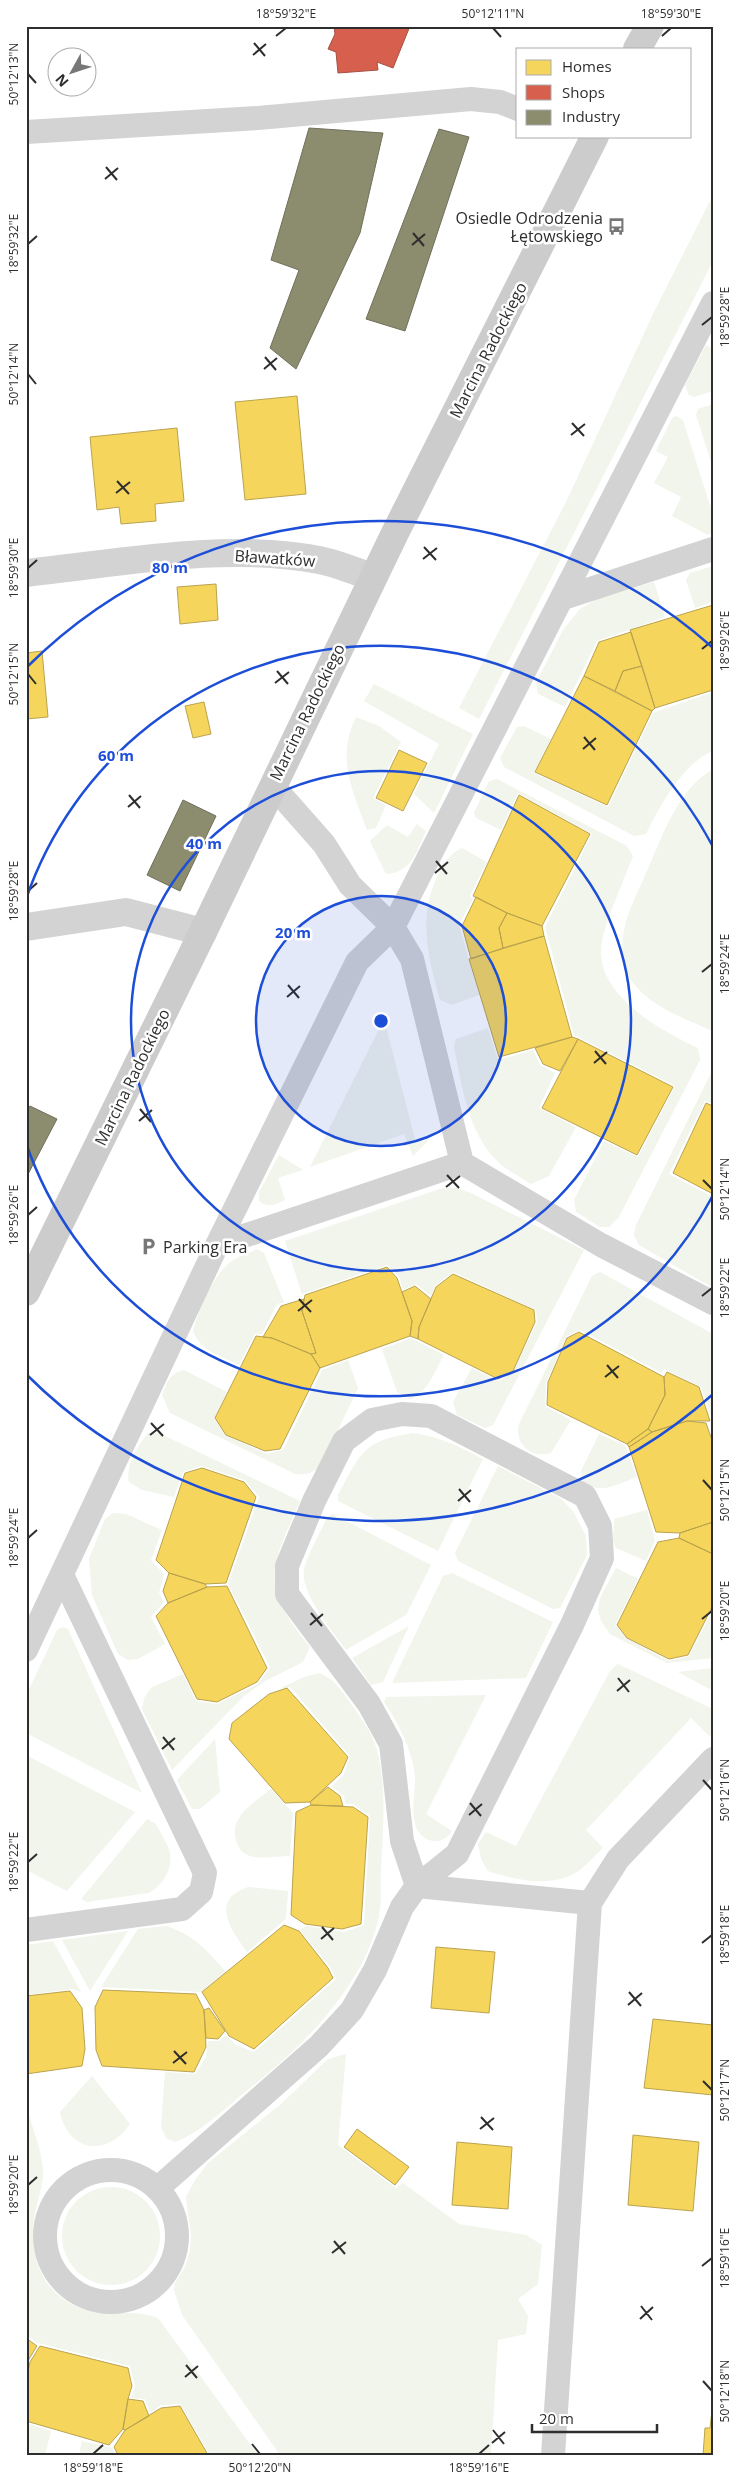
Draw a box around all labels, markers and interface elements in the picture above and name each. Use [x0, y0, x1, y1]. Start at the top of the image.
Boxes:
text: 18°59'32"E [256, 5, 316, 22]
text: 50°12'11"N [462, 5, 524, 22]
text: 18°59'30"E [641, 5, 701, 22]
text: 50°12'13"N [5, 43, 22, 105]
north arrow [48, 48, 98, 98]
legend [516, 48, 692, 138]
text: Homes [562, 56, 612, 76]
text: N [51, 70, 73, 91]
text: Shops [562, 82, 605, 102]
text: Industry [562, 106, 620, 126]
place label: Osiedle Odrodzenia Łętowskiego [456, 207, 603, 247]
text: 18°59'32"E [5, 214, 22, 274]
bus stop icon: Osiedle Odrodzenia Łętowskiego [607, 217, 627, 237]
street label: Marcina Radockiego [444, 278, 532, 422]
text: 18°59'28"E [716, 287, 733, 347]
text: 50°12'14"N [5, 343, 22, 405]
text: 18°59'30"E [5, 538, 22, 598]
street label: Bławatków [234, 544, 317, 572]
text: 80 m [152, 557, 188, 577]
text: 18°59'26"E [716, 611, 733, 671]
street label: Marcina Radockiego [264, 640, 350, 784]
text: 50°12'15"N [5, 643, 22, 705]
text: 60 m [98, 745, 134, 765]
text: 40 m [186, 833, 222, 853]
text: 18°59'28"E [5, 861, 22, 921]
text: 20 m [275, 922, 311, 942]
text: 18°59'24"E [716, 934, 733, 994]
street label: Marcina Radockiego [89, 1005, 175, 1149]
centre of rings [372, 1012, 390, 1030]
text: 50°12'14"N [716, 1158, 733, 1220]
text: 18°59'26"E [5, 1185, 22, 1245]
place label: Parking Era [163, 1236, 247, 1258]
parking icon: Parking Era [139, 1237, 159, 1257]
text: 18°59'22"E [716, 1258, 733, 1318]
text: 50°12'15"N [716, 1459, 733, 1521]
text: 18°59'24"E [5, 1508, 22, 1568]
text: 18°59'20"E [716, 1581, 733, 1641]
text: 50°12'16"N [716, 1759, 733, 1821]
text: 18°59'22"E [5, 1832, 22, 1892]
text: 18°59'18"E [716, 1905, 733, 1965]
text: 50°12'17"N [716, 2059, 733, 2121]
text: 18°59'20"E [5, 2155, 22, 2215]
text: 18°59'16"E [716, 2228, 733, 2288]
text: 50°12'18"N [716, 2360, 733, 2422]
scale bar [532, 2401, 656, 2433]
text: 20 m [539, 2408, 574, 2428]
text: 18°59'18"E [63, 2459, 123, 2476]
text: 50°12'20"N [229, 2459, 291, 2476]
text: 18°59'16"E [449, 2459, 509, 2476]

